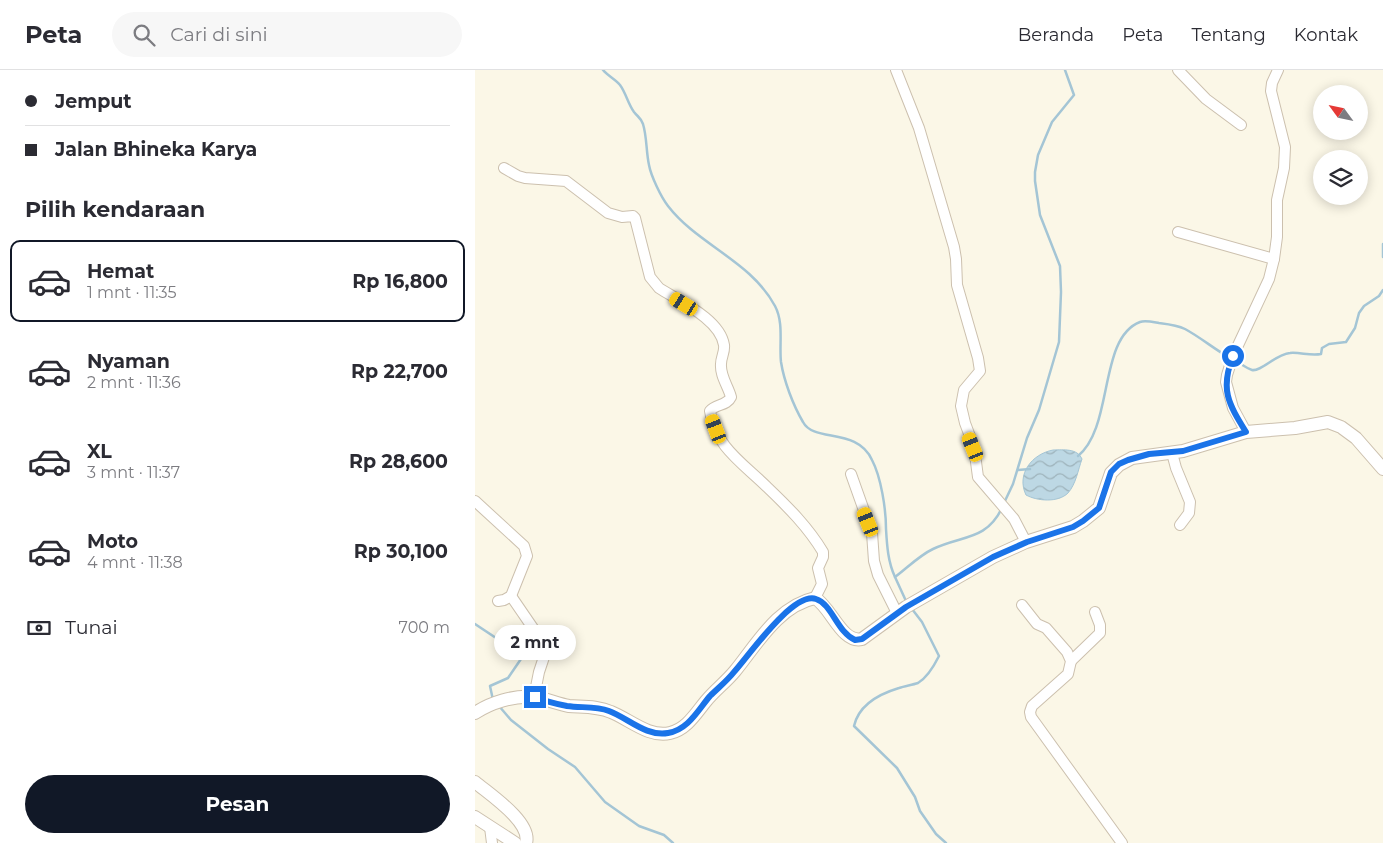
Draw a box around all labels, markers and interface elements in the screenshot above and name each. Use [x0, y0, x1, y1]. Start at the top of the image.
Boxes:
search box [112, 12, 462, 57]
text: Peta [25, 20, 82, 49]
icon: search [130, 21, 158, 49]
text: Cari di sini [170, 23, 268, 46]
text: Beranda [1018, 24, 1094, 46]
text: Peta [1122, 24, 1163, 46]
text: Tentang [1191, 24, 1266, 46]
text: Kontak [1294, 24, 1358, 46]
north arrow [1313, 85, 1367, 140]
map controls [1313, 85, 1368, 205]
text: Jemput [55, 90, 132, 113]
text: Jalan Bhineka Karya [55, 138, 257, 161]
button: layers [1313, 150, 1368, 205]
text: Pilih kendaraan [25, 196, 205, 223]
icon: car [27, 259, 72, 304]
text: Hemat [87, 260, 154, 283]
text: Rp 16,800 [352, 270, 448, 293]
text: 1 mnt · 11:35 [87, 283, 177, 302]
car [667, 290, 700, 318]
route start [1222, 345, 1244, 367]
icon: car [27, 349, 72, 394]
text: Nyaman [87, 350, 170, 373]
text: Rp 22,700 [351, 360, 448, 383]
text: 2 mnt · 11:36 [87, 373, 181, 392]
car [703, 412, 728, 446]
car [960, 430, 985, 464]
icon: car [27, 439, 72, 484]
text: XL [87, 440, 112, 463]
text: Rp 28,600 [349, 450, 448, 473]
text: 3 mnt · 11:37 [87, 463, 180, 482]
car [855, 505, 880, 539]
icon: car [27, 529, 72, 574]
text: Moto [87, 530, 138, 553]
text: Rp 30,100 [354, 540, 448, 563]
text: 4 mnt · 11:38 [87, 553, 183, 572]
icon: cash [25, 614, 53, 642]
text: Tunai [65, 616, 118, 639]
text: 700 m [399, 618, 450, 637]
callout: 2 mnt [494, 624, 576, 660]
text: 2 mnt [511, 633, 559, 652]
route end [524, 686, 546, 708]
button: Pesan [25, 775, 450, 833]

